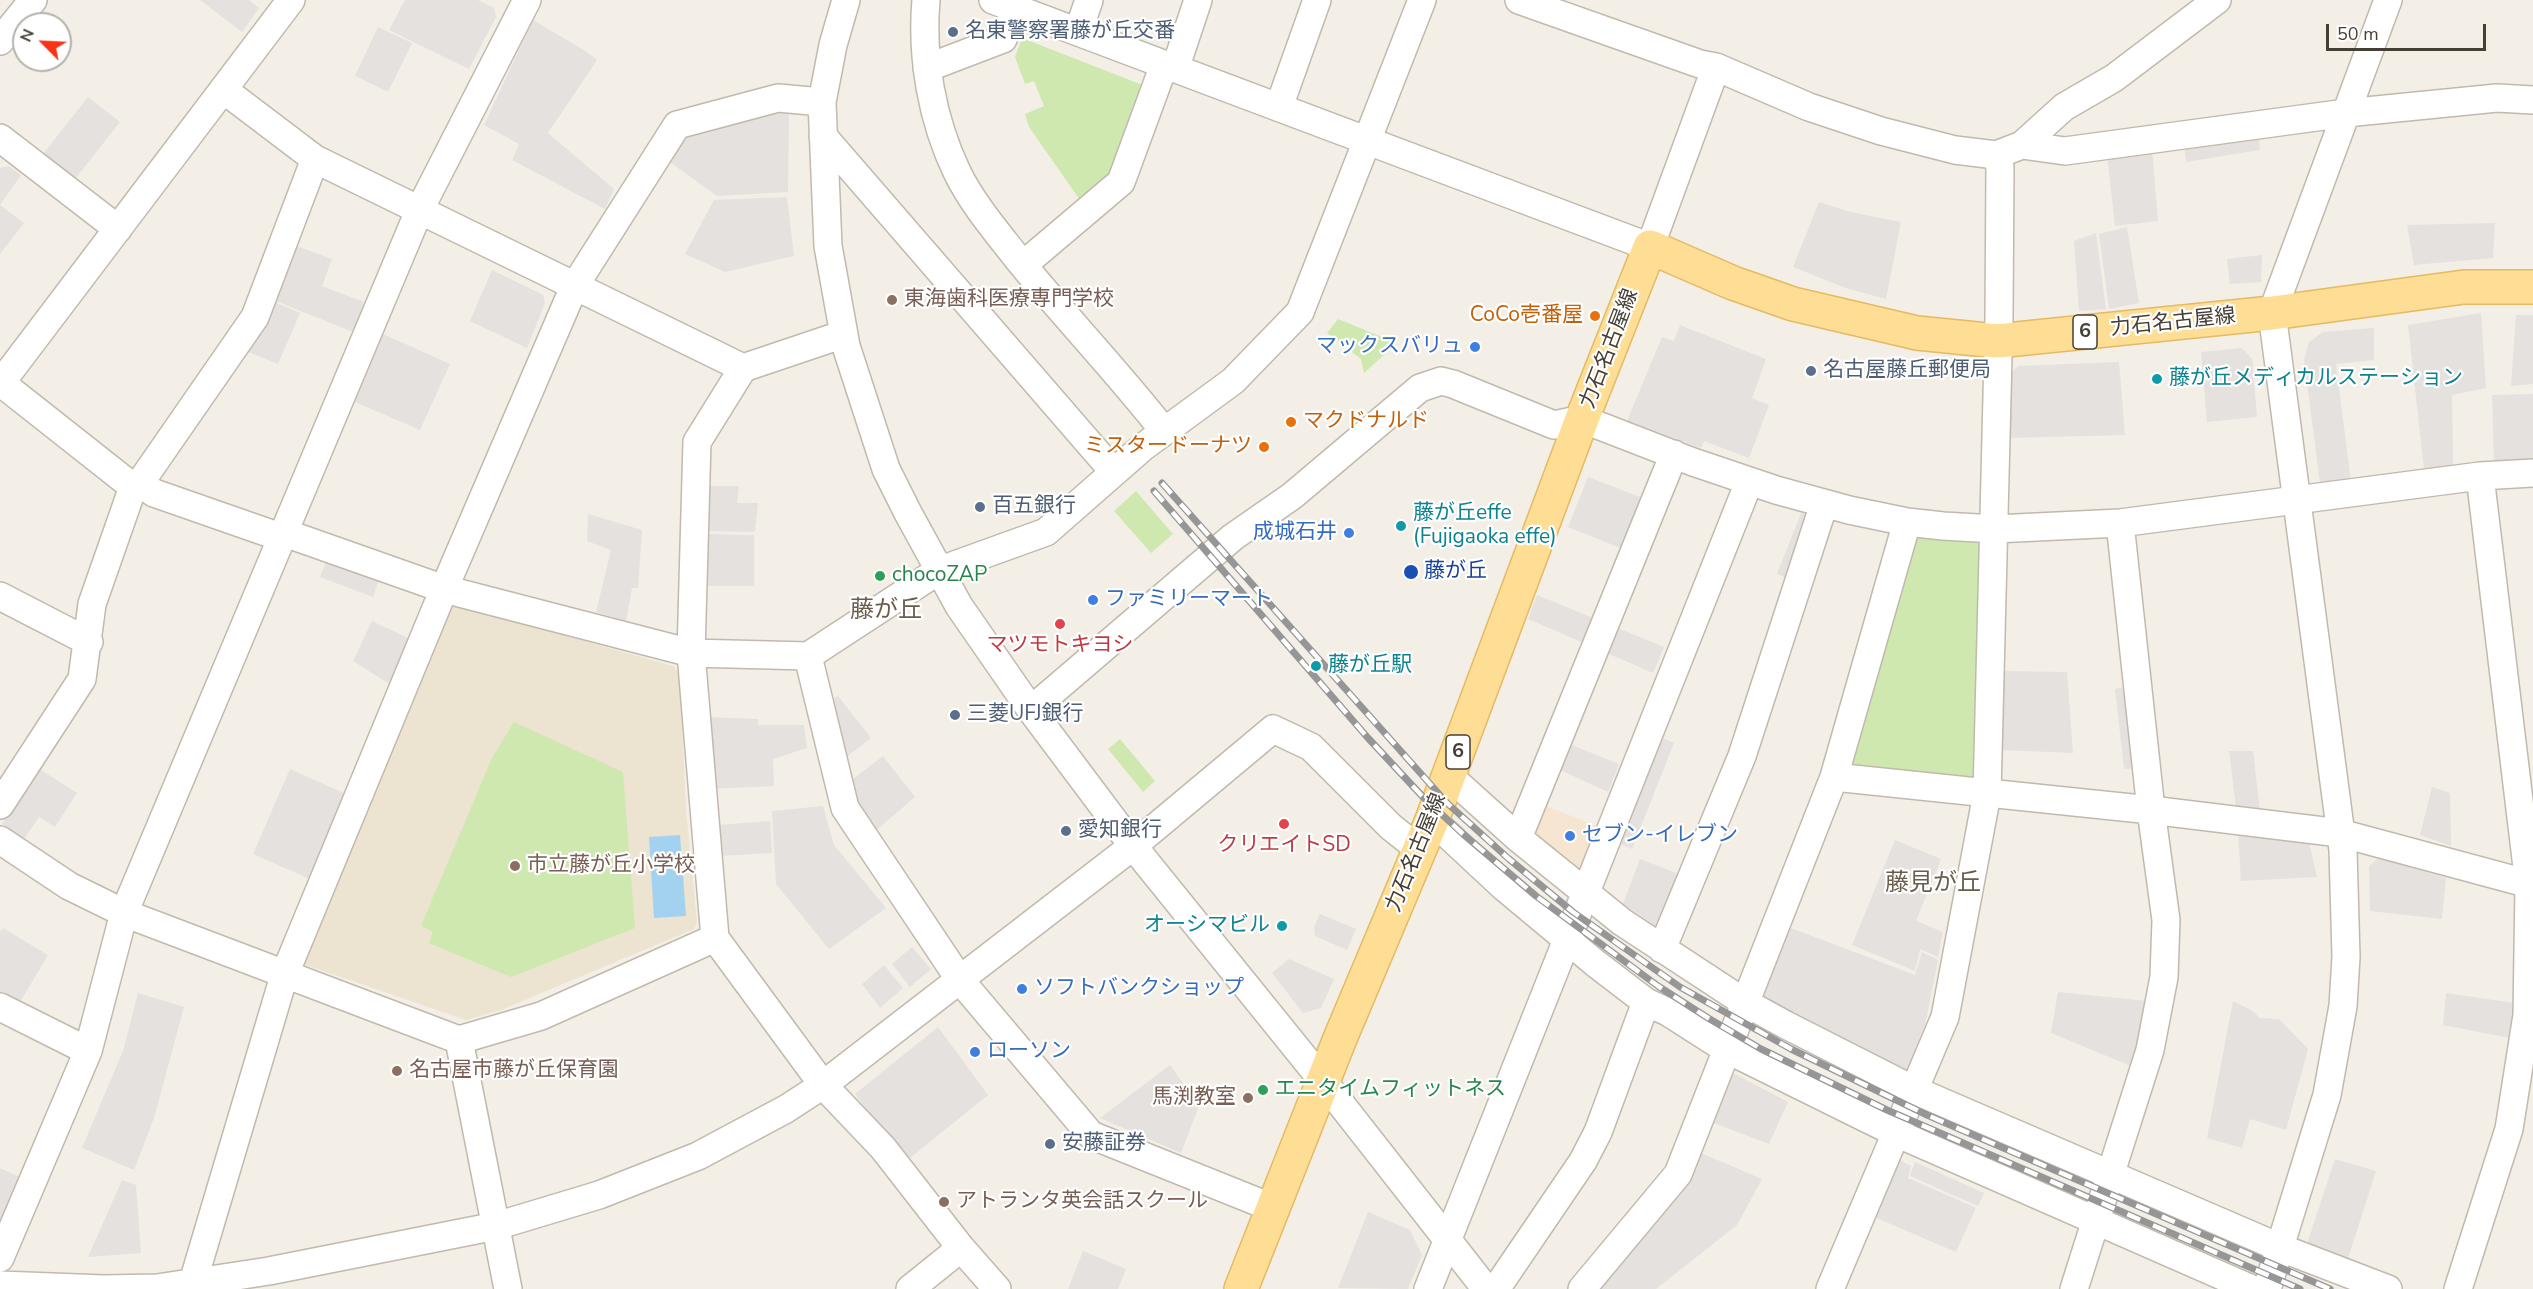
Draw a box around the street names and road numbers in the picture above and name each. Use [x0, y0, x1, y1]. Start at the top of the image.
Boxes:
street label: 力石名古屋線 [1576, 286, 1644, 412]
street label: 力石名古屋線 [2109, 304, 2237, 342]
road number: 6 [2073, 315, 2097, 349]
road number: 6 [1446, 735, 1470, 769]
street label: 力石名古屋線 [1382, 790, 1452, 916]

